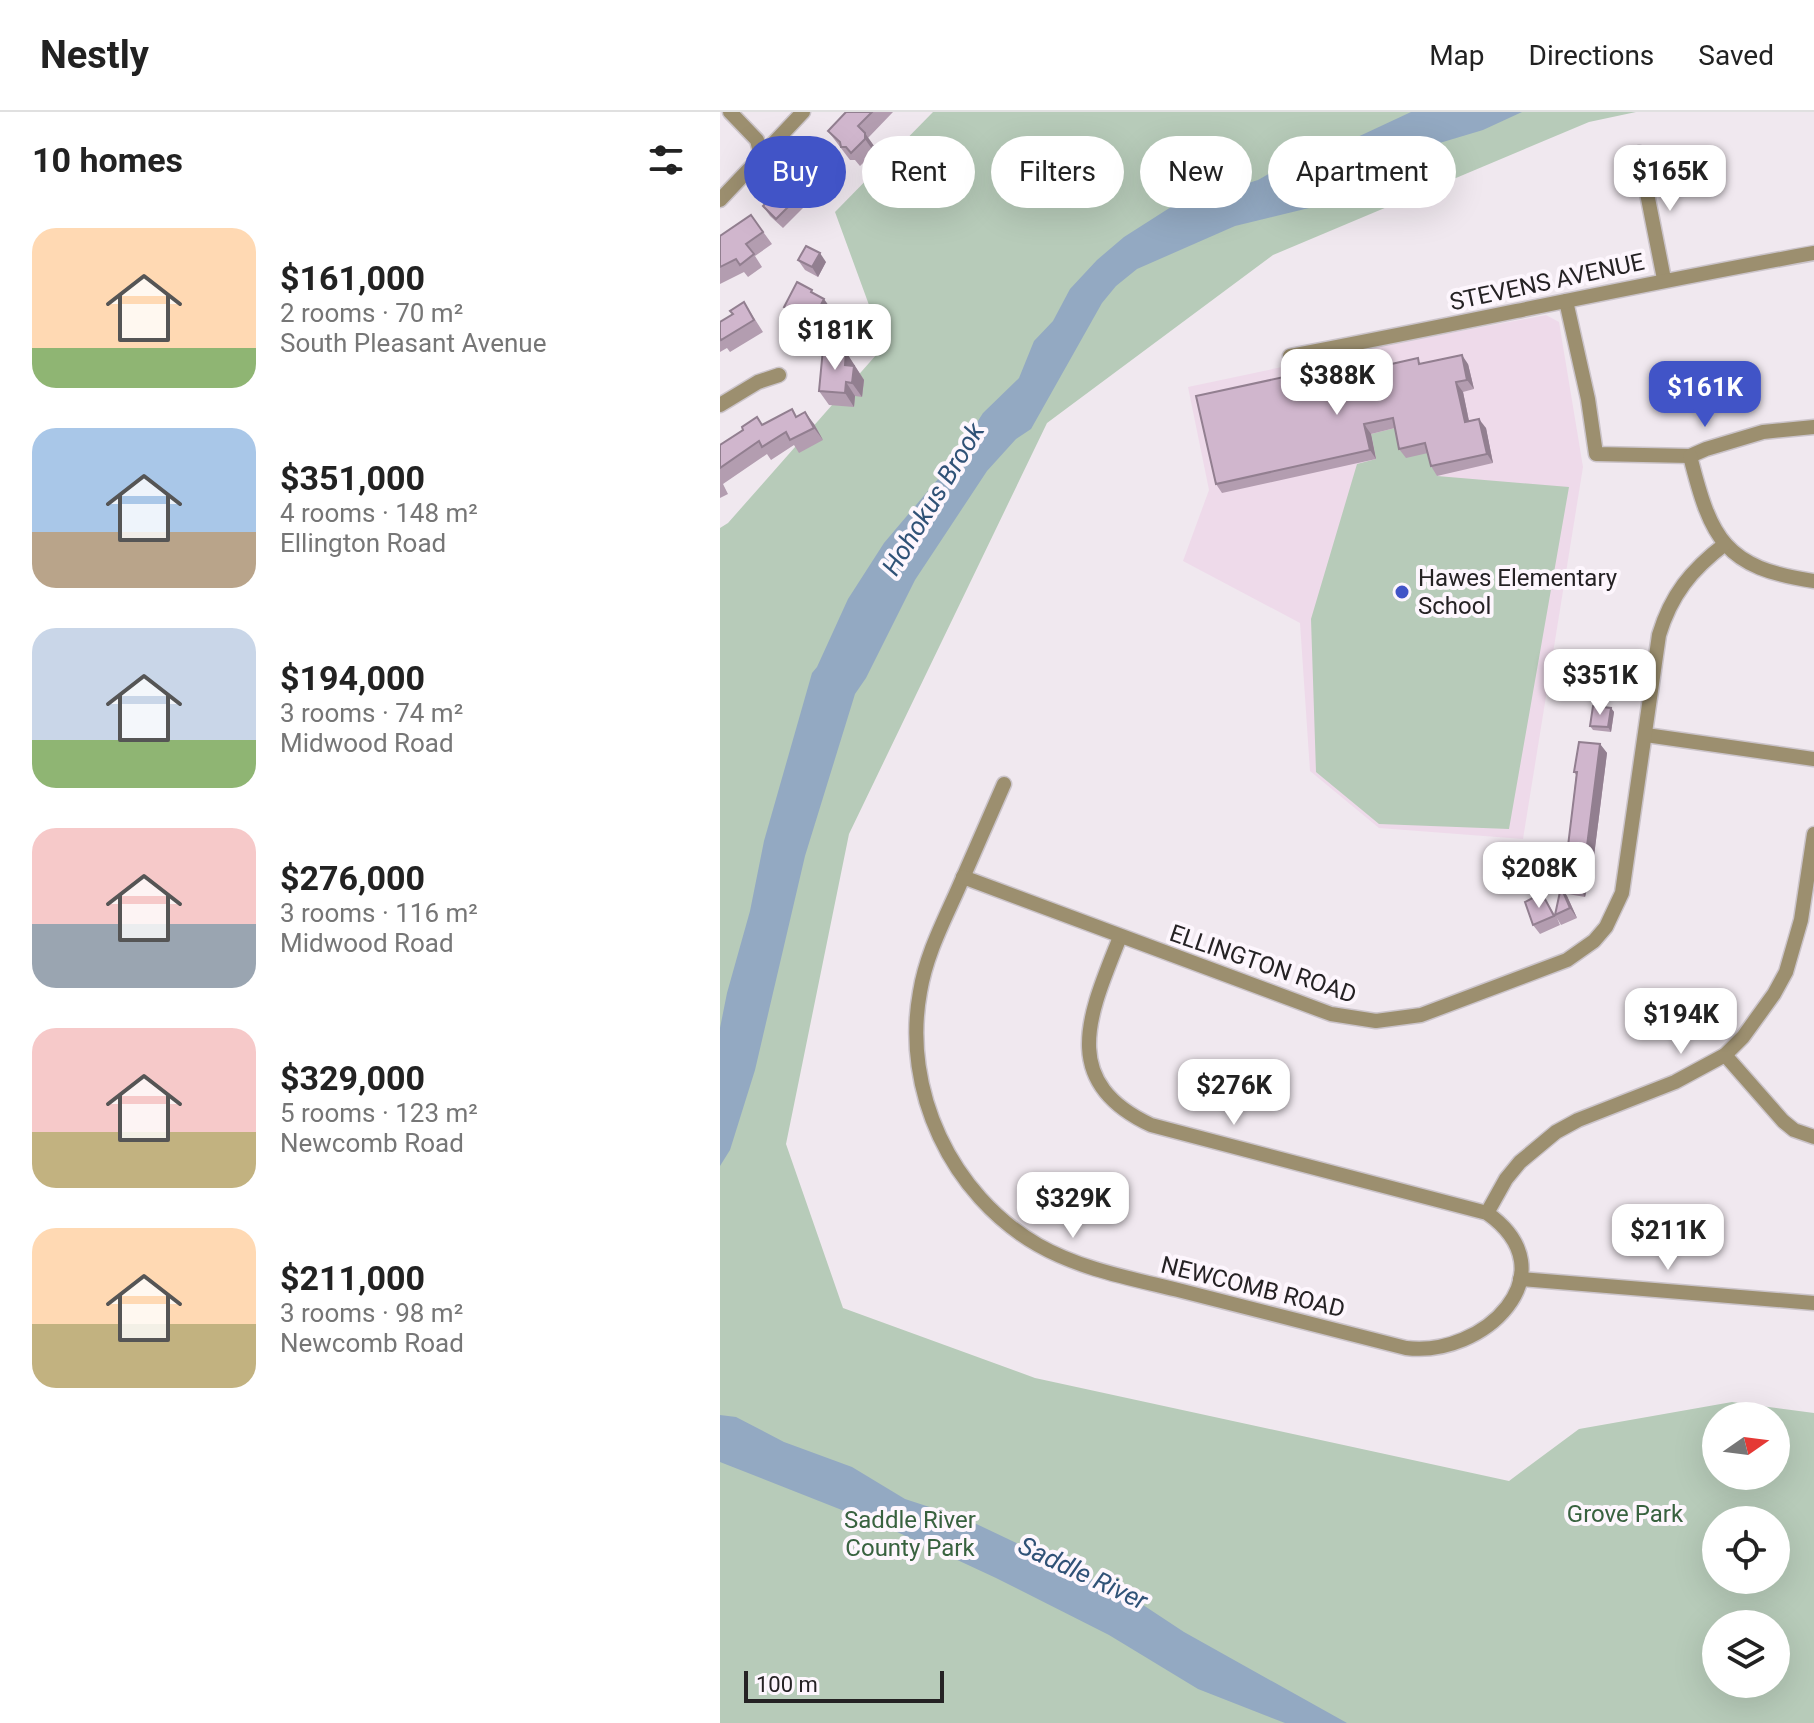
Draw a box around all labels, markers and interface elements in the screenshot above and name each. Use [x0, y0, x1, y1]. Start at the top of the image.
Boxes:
text: Nestly [40, 33, 149, 77]
text: Map [1429, 39, 1485, 72]
text: Directions [1529, 39, 1654, 72]
text: Saved [1698, 39, 1774, 72]
chip: Buy [744, 136, 846, 208]
chip: Rent [862, 136, 975, 208]
chip: Filters [991, 136, 1124, 208]
chip: New [1140, 136, 1252, 208]
chip: Apartment [1268, 136, 1456, 208]
icon: filters [644, 138, 688, 182]
text: 10 homes [32, 140, 183, 180]
pin: $165K [1614, 145, 1726, 213]
text: $165K [1632, 156, 1708, 186]
street label: STEVENS AVENUE [1447, 248, 1647, 316]
text: $161,000 [280, 258, 425, 298]
icon: home [96, 260, 192, 356]
text: 2 rooms · 70 m² [280, 298, 463, 328]
pin: $181K [779, 304, 891, 372]
text: $181K [797, 315, 873, 345]
text: South Pleasant Avenue [280, 328, 546, 358]
pin: $388K [1281, 349, 1393, 417]
text: $388K [1299, 360, 1375, 390]
pin: $161K [1649, 361, 1761, 429]
text: $161K [1667, 372, 1743, 402]
water label: Hohokus Brook [876, 416, 991, 581]
text: $351,000 [280, 458, 425, 498]
icon: home [96, 460, 192, 556]
text: 4 rooms · 148 m² [280, 498, 478, 528]
text: Ellington Road [280, 528, 446, 558]
place label: Hawes Elementary School [1418, 564, 1618, 620]
marker: Hawes Elementary School [1393, 583, 1411, 601]
pin: $351K [1544, 649, 1656, 717]
text: $194,000 [280, 658, 425, 698]
icon: home [96, 660, 192, 756]
text: $351K [1562, 660, 1638, 690]
text: 3 rooms · 74 m² [280, 698, 463, 728]
text: Midwood Road [280, 728, 454, 758]
pin: $208K [1483, 842, 1595, 910]
text: $208K [1501, 853, 1577, 883]
text: $276,000 [280, 858, 425, 898]
icon: home [96, 860, 192, 956]
text: 3 rooms · 116 m² [280, 898, 478, 928]
street label: ELLINGTON ROAD [1166, 919, 1360, 1009]
text: Midwood Road [280, 928, 454, 958]
pin: $194K [1625, 988, 1737, 1056]
text: $194K [1643, 999, 1719, 1029]
text: $329,000 [280, 1058, 425, 1098]
pin: $276K [1178, 1059, 1290, 1127]
icon: home [96, 1060, 192, 1156]
text: $276K [1196, 1070, 1272, 1100]
text: 5 rooms · 123 m² [280, 1098, 478, 1128]
text: Newcomb Road [280, 1128, 464, 1158]
pin: $329K [1017, 1172, 1129, 1240]
text: $329K [1035, 1183, 1111, 1213]
pin: $211K [1612, 1204, 1724, 1272]
text: $211K [1630, 1215, 1706, 1245]
street label: NEWCOMB ROAD [1158, 1251, 1348, 1323]
text: $211,000 [280, 1258, 425, 1298]
icon: home [96, 1260, 192, 1356]
text: 3 rooms · 98 m² [280, 1298, 463, 1328]
text: Newcomb Road [280, 1328, 464, 1358]
north arrow [1702, 1402, 1790, 1490]
map controls [1702, 1402, 1790, 1698]
park label: Grove Park [1567, 1500, 1684, 1528]
park label: Saddle River County Park [844, 1506, 976, 1562]
button: locate [1702, 1506, 1790, 1594]
water label: Saddle River [1014, 1530, 1153, 1617]
button: layers [1702, 1610, 1790, 1698]
scale bar [744, 1667, 944, 1703]
text: 100 m [756, 1672, 818, 1697]

